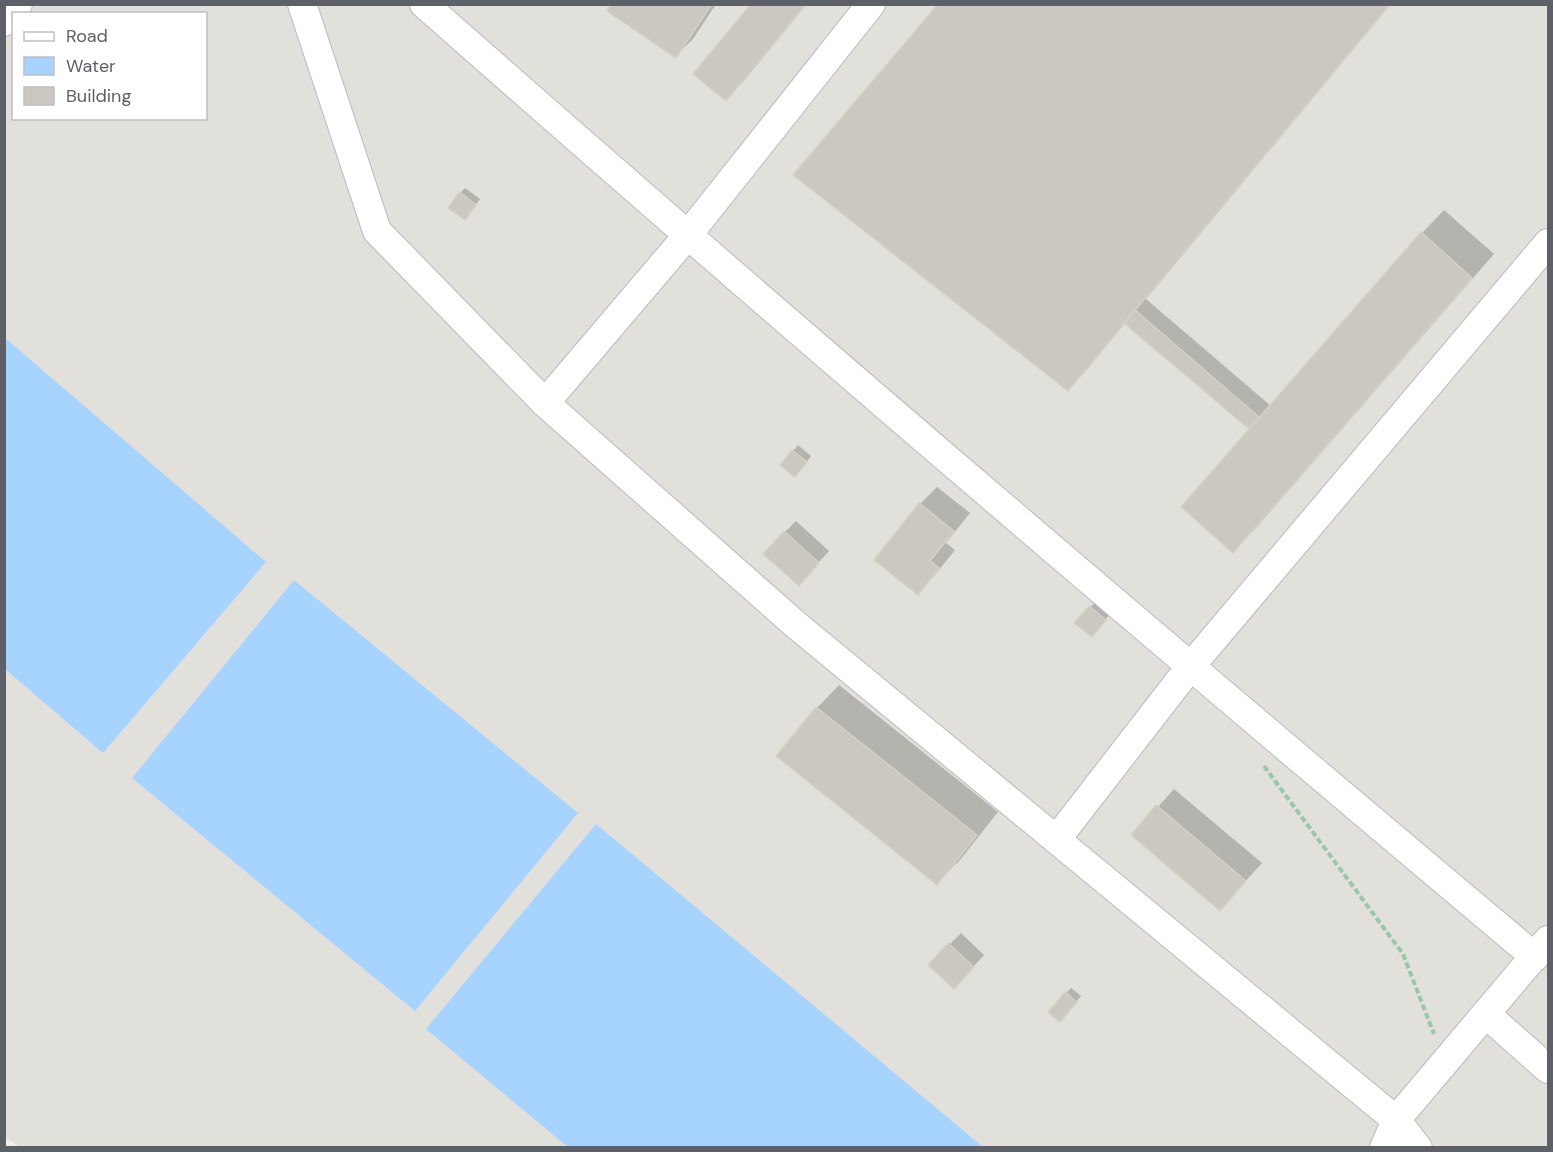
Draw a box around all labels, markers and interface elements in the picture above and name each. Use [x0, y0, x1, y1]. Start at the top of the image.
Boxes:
legend [12, 12, 207, 120]
text: Road [66, 24, 108, 48]
text: Water [66, 54, 116, 78]
text: Building [66, 84, 131, 108]

